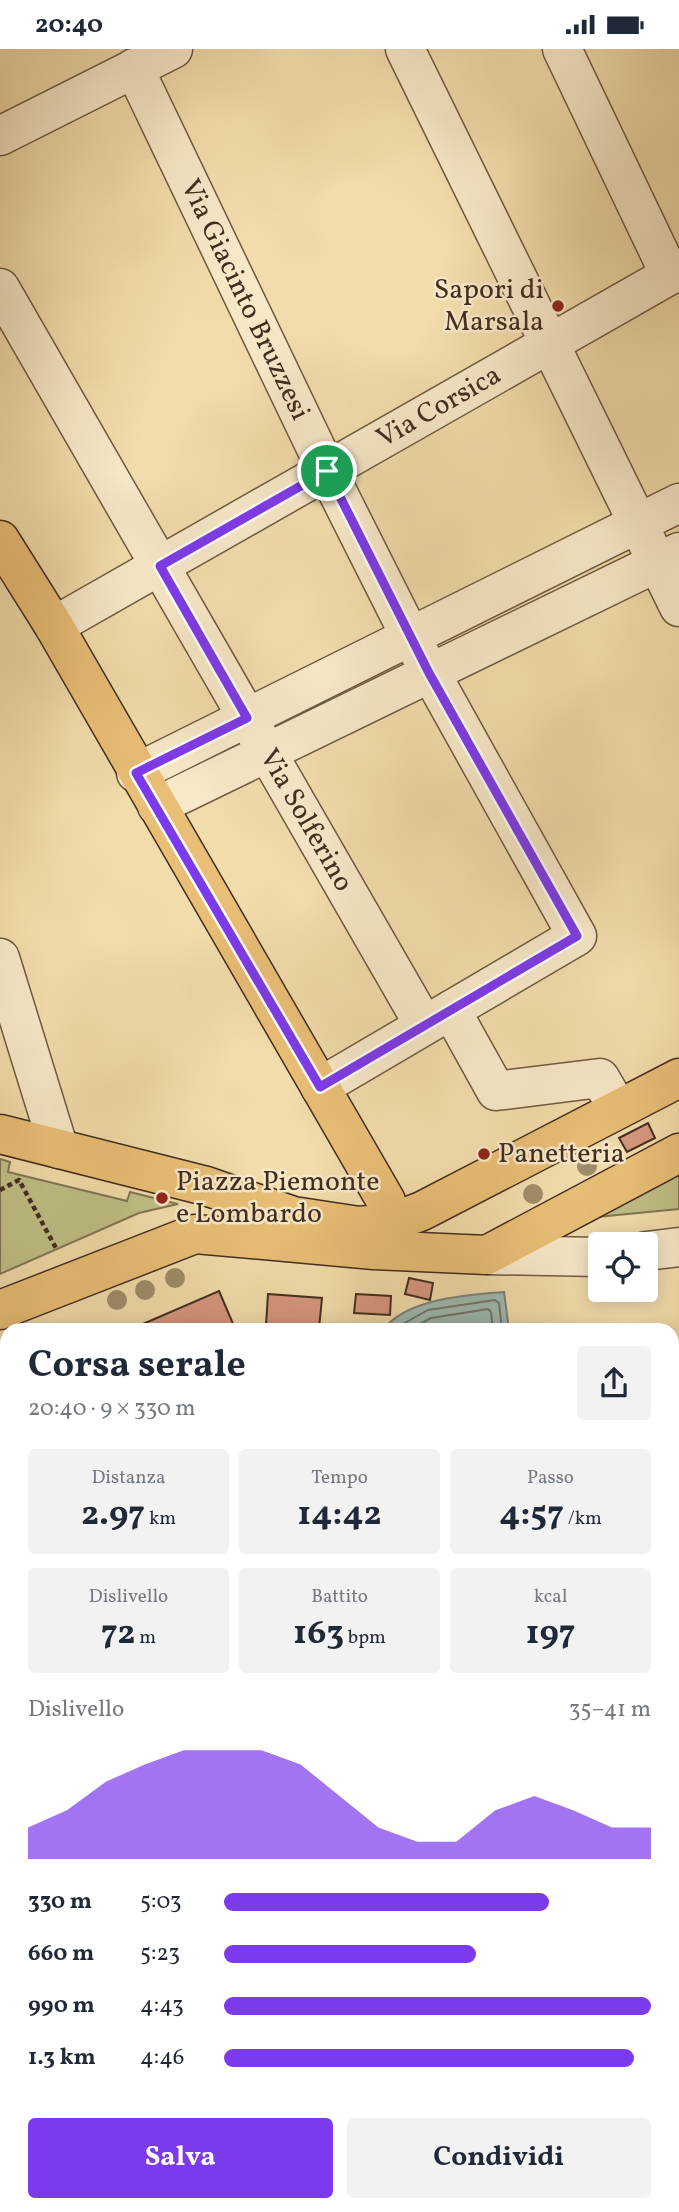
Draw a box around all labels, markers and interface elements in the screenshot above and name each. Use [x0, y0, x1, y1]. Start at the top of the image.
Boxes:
text: 20:40 [35, 7, 103, 43]
street label: Via Giacinto Bruzzesi [171, 173, 319, 427]
place label: Sapori di Marsala [434, 271, 544, 342]
marker: Sapori di Marsala [550, 298, 566, 314]
street label: Via Corsica [369, 356, 508, 458]
pin [297, 441, 357, 501]
icon: arrive [308, 452, 346, 490]
street label: Via Solferino [250, 742, 363, 899]
place label: Panetteria [498, 1135, 625, 1174]
marker: Panetteria [476, 1146, 492, 1162]
place label: Piazza Piemonte e Lombardo [176, 1163, 379, 1234]
marker: Piazza Piemonte e Lombardo [154, 1190, 170, 1206]
map controls [588, 1232, 658, 1302]
button: locate [588, 1232, 658, 1302]
text: Corsa serale [28, 1340, 246, 1393]
button: share [577, 1346, 651, 1420]
text: 20:40 · 9 × 330 m [28, 1393, 196, 1425]
text: Distanza [91, 1465, 166, 1491]
text: Tempo [311, 1465, 368, 1491]
text: Passo [527, 1465, 574, 1491]
text: 2.97 [81, 1491, 145, 1539]
text: 14:42 [297, 1491, 382, 1539]
text: 4:57 [499, 1491, 564, 1539]
text: km [145, 1506, 176, 1532]
text: /km [564, 1506, 602, 1532]
text: Dislivello [89, 1584, 168, 1610]
text: Battito [311, 1584, 368, 1610]
text: kcal [534, 1584, 567, 1610]
text: 72 [101, 1610, 135, 1658]
text: 163 [293, 1610, 344, 1658]
text: 197 [525, 1610, 576, 1658]
text: m [135, 1625, 156, 1651]
text: bpm [344, 1625, 386, 1651]
text: Dislivello [28, 1694, 124, 1726]
text: 35–41 m [569, 1694, 651, 1726]
text: 330 m [28, 1886, 92, 1918]
text: 5:03 [140, 1886, 182, 1918]
text: 660 m [28, 1938, 94, 1970]
text: 5:23 [140, 1938, 180, 1970]
text: 990 m [28, 1990, 95, 2022]
text: 4:43 [140, 1990, 184, 2022]
text: 1.3 km [28, 2042, 96, 2074]
text: 4:46 [140, 2042, 184, 2074]
button: Salva [28, 2118, 333, 2198]
button: Condividi [347, 2118, 651, 2198]

